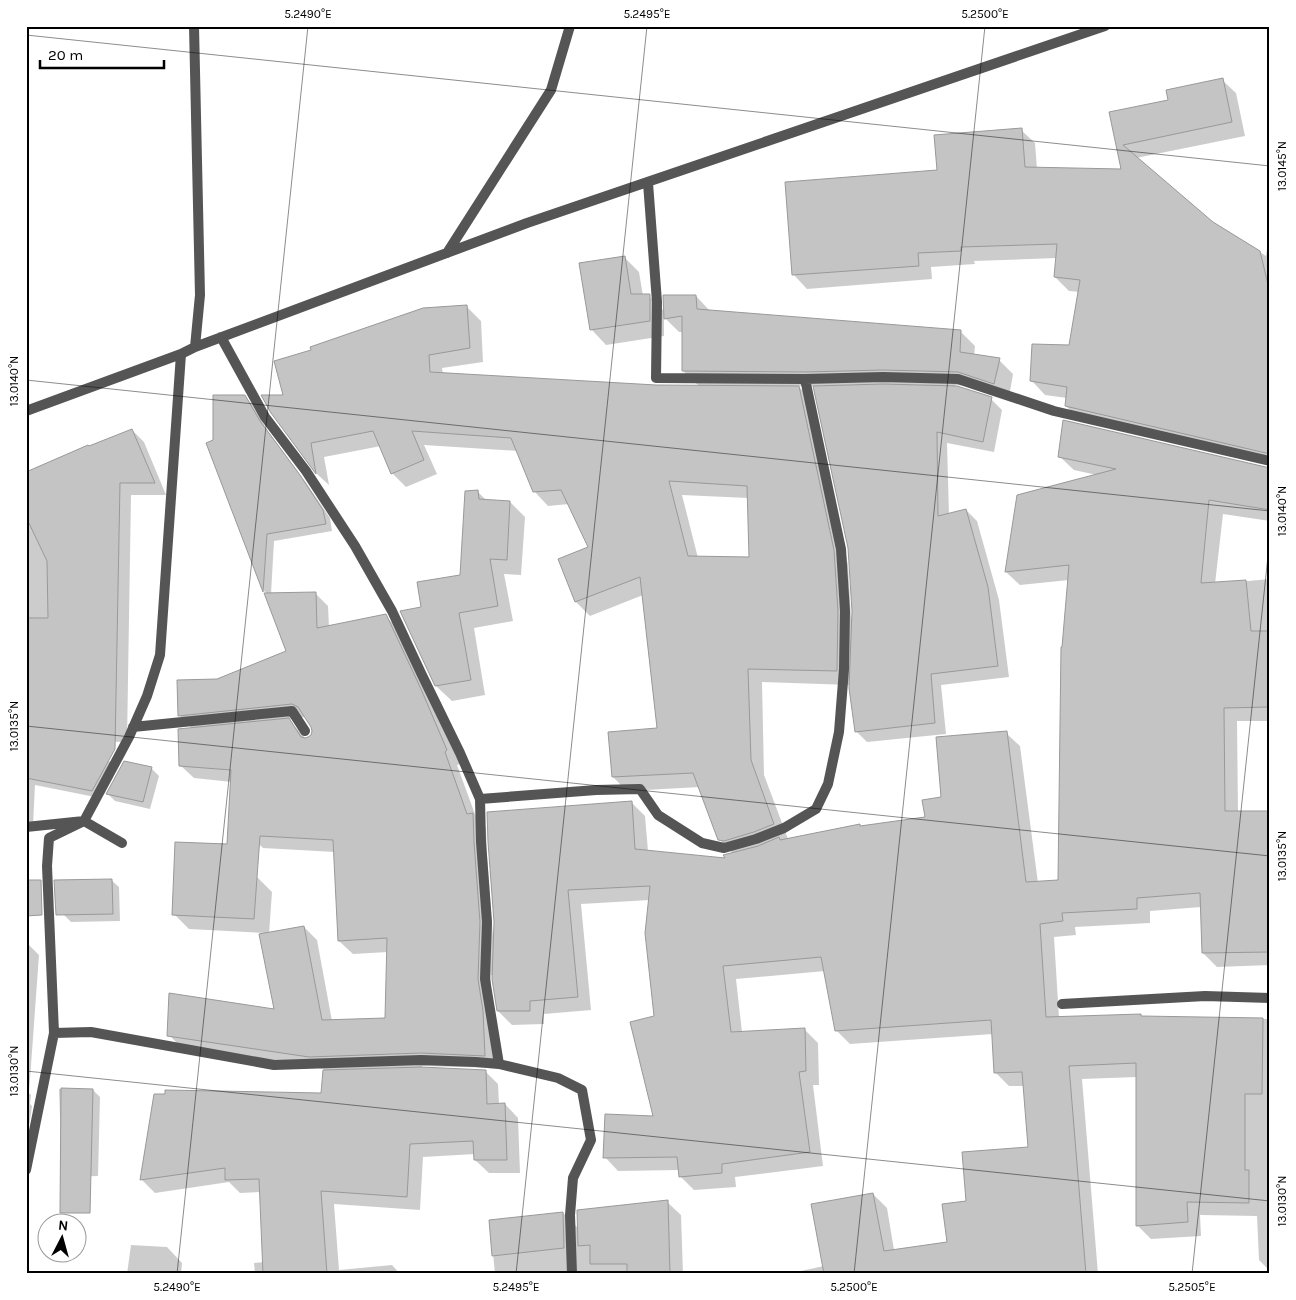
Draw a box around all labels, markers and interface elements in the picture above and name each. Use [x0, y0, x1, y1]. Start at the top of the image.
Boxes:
text: 5.2490°E [284, 7, 332, 21]
text: 5.2495°E [623, 7, 671, 21]
text: 5.2500°E [961, 7, 1009, 21]
scale bar [40, 38, 164, 70]
text: 20 m [48, 46, 83, 64]
text: 13.0145°N [1275, 141, 1289, 191]
text: 13.0140°N [7, 356, 21, 406]
text: 13.0140°N [1275, 486, 1289, 536]
text: 13.0135°N [7, 701, 21, 751]
text: 13.0135°N [1275, 831, 1289, 881]
text: 13.0130°N [7, 1046, 21, 1096]
text: 13.0130°N [1275, 1176, 1289, 1226]
north arrow [38, 1212, 88, 1262]
text: N [57, 1217, 69, 1235]
text: 5.2490°E [153, 1280, 201, 1294]
text: 5.2495°E [492, 1280, 540, 1294]
text: 5.2500°E [830, 1280, 878, 1294]
text: 5.2505°E [1168, 1280, 1216, 1294]

